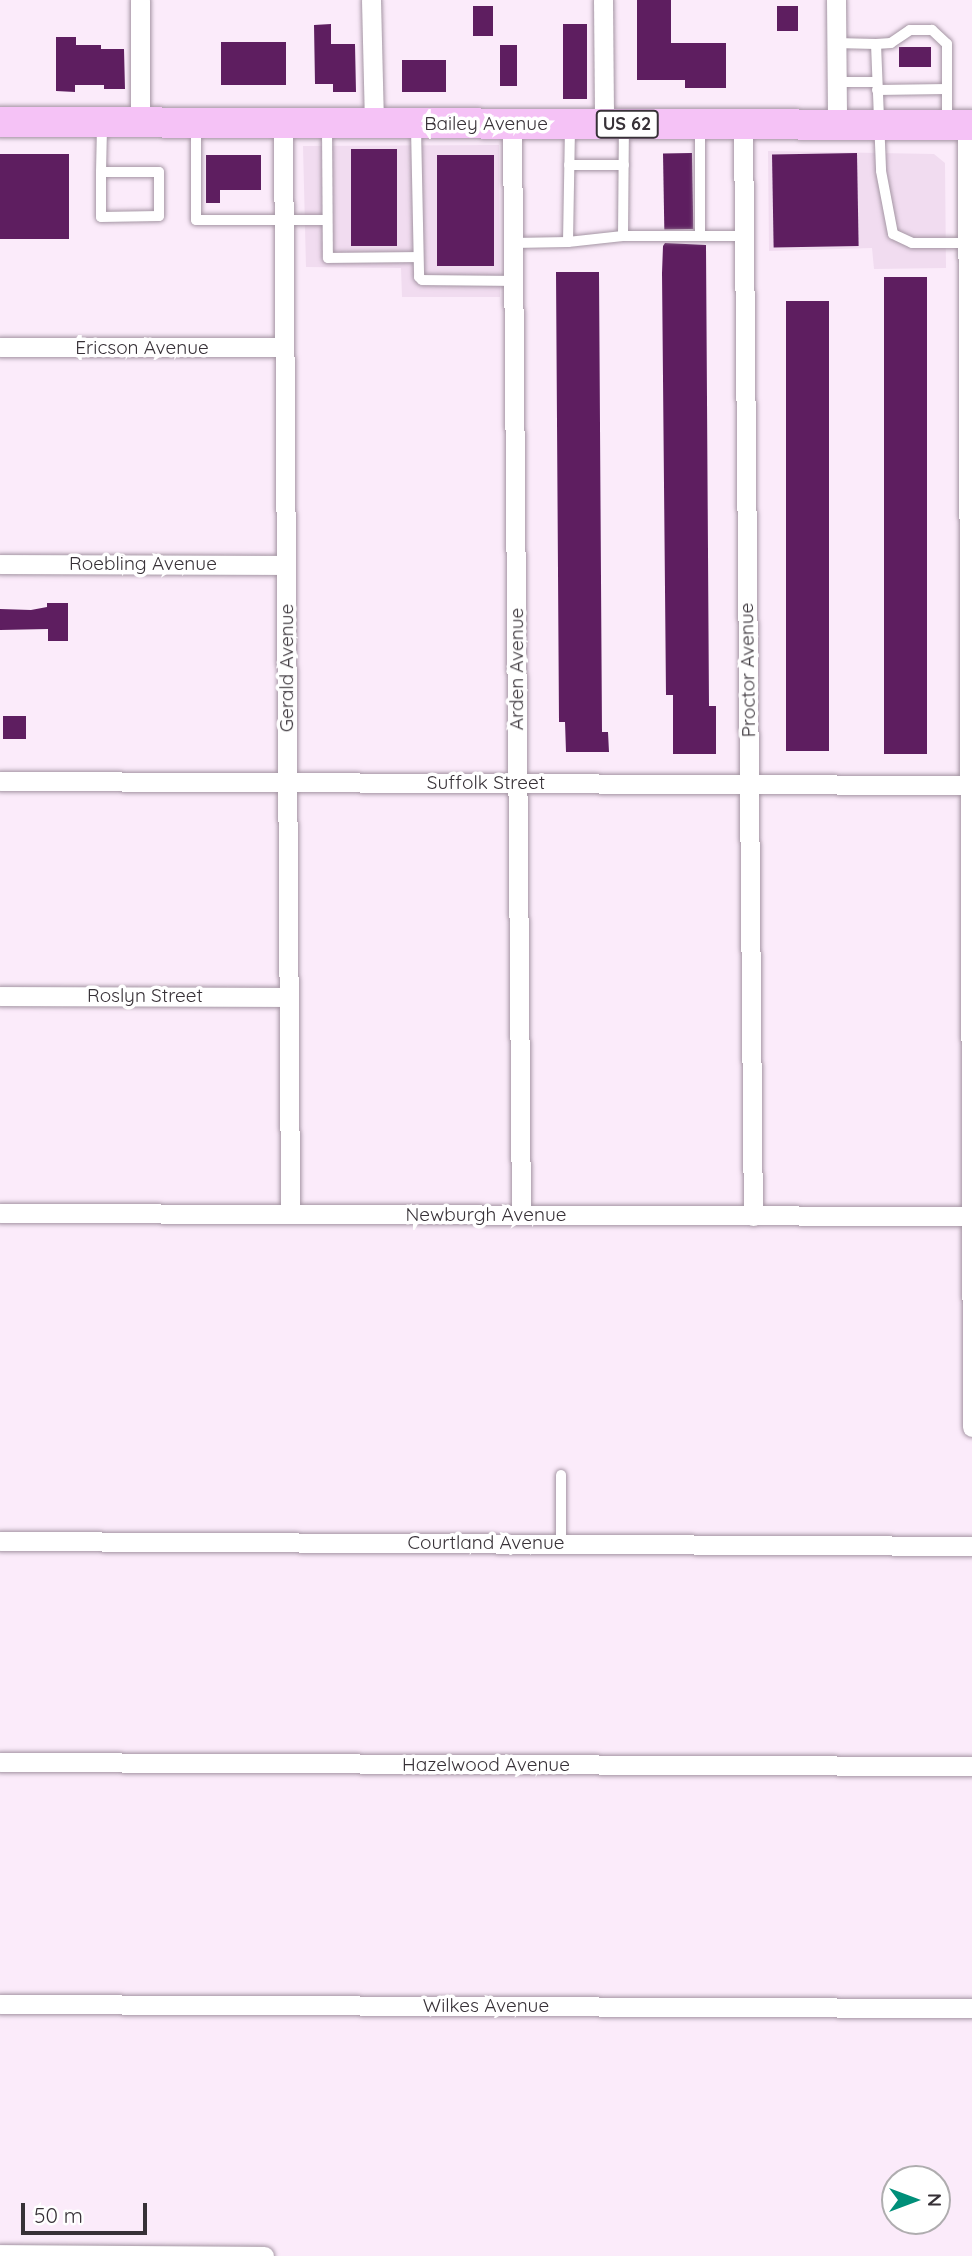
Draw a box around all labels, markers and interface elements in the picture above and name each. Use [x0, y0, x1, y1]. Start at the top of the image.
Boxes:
road number: US 62 [596, 110, 658, 139]
street label: Bailey Avenue [424, 113, 548, 135]
street label: Ericson Avenue [75, 337, 209, 359]
street label: Roebling Avenue [69, 553, 217, 575]
street label: Proctor Avenue [735, 602, 761, 738]
street label: Gerald Avenue [276, 604, 298, 732]
street label: Arden Avenue [506, 608, 528, 730]
street label: Suffolk Street [427, 772, 545, 794]
street label: Roslyn Street [87, 985, 203, 1007]
street label: Newburgh Avenue [405, 1204, 567, 1226]
street label: Courtland Avenue [408, 1532, 564, 1554]
street label: Hazelwood Avenue [402, 1754, 570, 1776]
street label: Wilkes Avenue [423, 1995, 549, 2017]
north arrow [881, 2165, 951, 2235]
scale bar [24, 2190, 150, 2234]
text: N [923, 2193, 947, 2207]
text: 50 m [34, 2202, 83, 2228]

